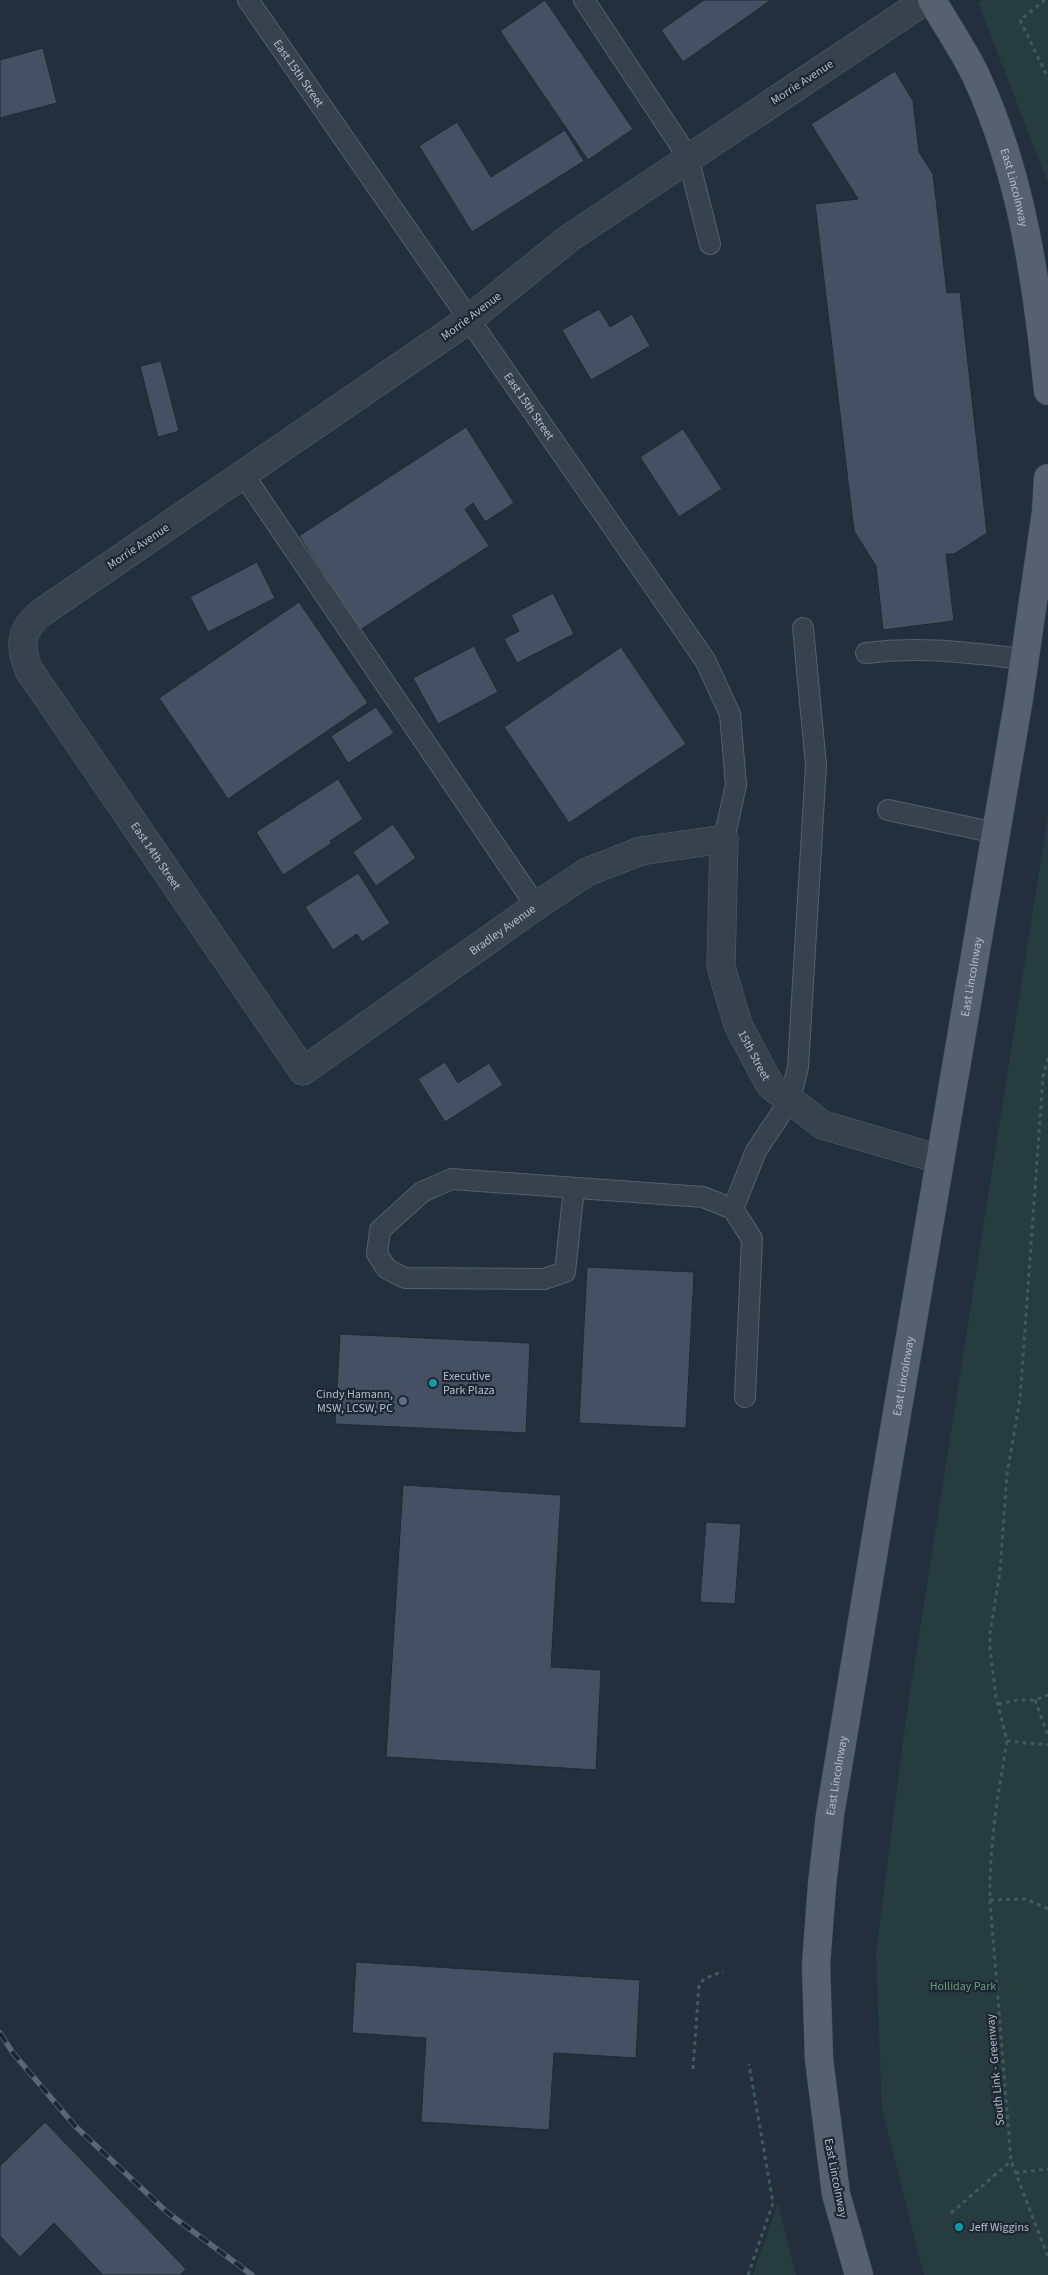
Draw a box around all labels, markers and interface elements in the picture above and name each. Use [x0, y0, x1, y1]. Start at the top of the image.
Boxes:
street label: East 15th Street [269, 36, 328, 111]
street label: Morrie Avenue [768, 56, 837, 109]
street label: East Lincolnway [996, 146, 1032, 229]
street label: Morrie Avenue [437, 288, 505, 345]
street label: East 15th Street [499, 369, 558, 444]
street label: Morrie Avenue [104, 519, 173, 574]
street label: East 14th Street [126, 819, 185, 893]
street label: Bradley Avenue [466, 901, 539, 960]
street label: East Lincolnway [957, 935, 987, 1018]
street label: 15th Street [733, 1027, 774, 1084]
street label: East Lincolnway [889, 1335, 919, 1417]
place label: Executive Park Plaza [443, 1368, 495, 1399]
marker: Executive Park Plaza [427, 1377, 439, 1389]
place label: Cindy Hamann, MSW, LCSW, PC [316, 1386, 393, 1417]
marker: Cindy Hamann, MSW, LCSW, PC [397, 1395, 409, 1407]
street label: East Lincolnway [822, 1734, 852, 1817]
park label: Holliday Park [930, 1978, 996, 1995]
street label: South Link - Greenway [982, 2013, 1009, 2127]
street label: East Lincolnway [819, 2137, 852, 2220]
place label: Jeff Wiggins [969, 2219, 1029, 2236]
marker: Jeff Wiggins [953, 2221, 965, 2233]

